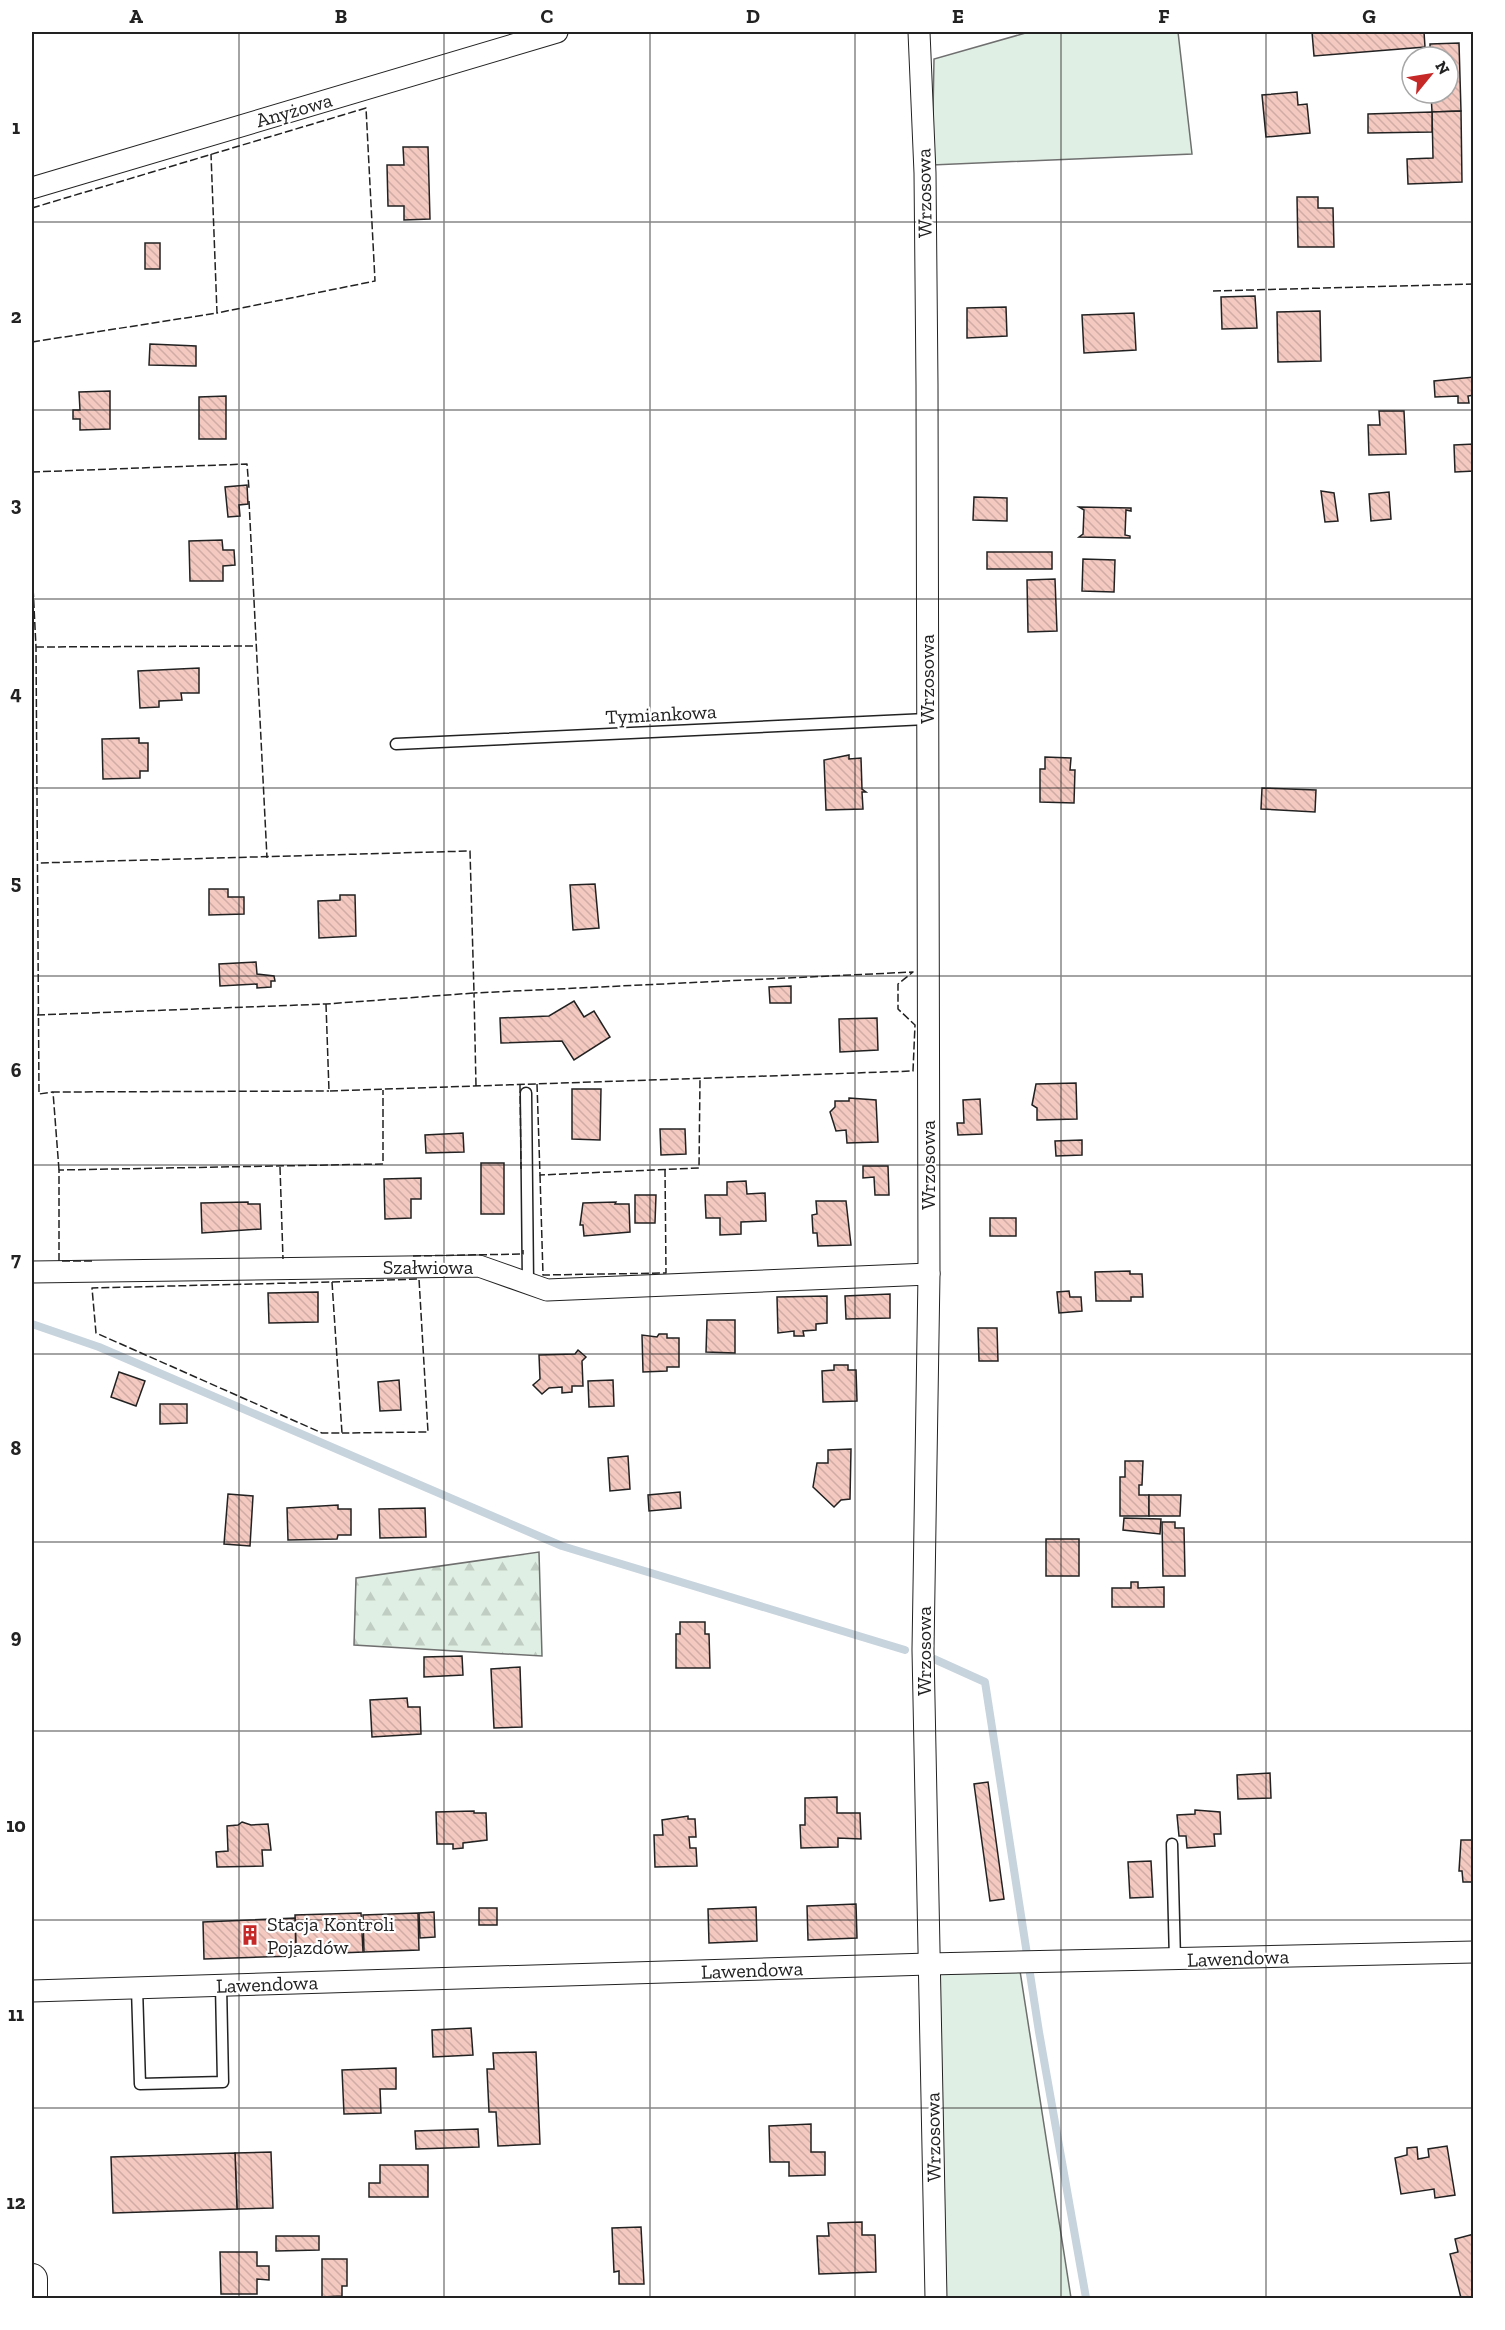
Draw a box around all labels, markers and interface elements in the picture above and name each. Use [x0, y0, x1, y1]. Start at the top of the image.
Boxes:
text: A [129, 4, 143, 28]
text: B [335, 4, 347, 28]
text: C [541, 4, 554, 28]
text: D [746, 4, 760, 28]
text: E [952, 4, 964, 28]
text: F [1158, 4, 1170, 28]
text: G [1362, 4, 1376, 28]
north arrow [1400, 45, 1460, 105]
text: N [1431, 58, 1454, 78]
street label: Anyżowa [253, 88, 335, 132]
text: 1 [12, 115, 20, 139]
street label: Wrzosowa [911, 148, 937, 238]
text: 2 [11, 304, 22, 328]
text: 3 [11, 492, 22, 516]
street label: Wrzosowa [915, 634, 939, 724]
text: 4 [10, 681, 22, 705]
street label: Tymiankowa [605, 699, 718, 729]
text: 5 [11, 870, 21, 894]
text: 6 [11, 1058, 22, 1082]
street label: Wrzosowa [916, 1120, 940, 1210]
text: 7 [11, 1247, 21, 1271]
street label: Szałwiowa [383, 1255, 474, 1279]
text: 8 [11, 1436, 22, 1460]
street label: Wrzosowa [912, 1606, 936, 1696]
text: 9 [11, 1624, 22, 1648]
text: 10 [6, 1813, 26, 1837]
place label: Stacja Kontroli Pojazdów [267, 1912, 395, 1959]
building icon: Stacja Kontroli Pojazdów [238, 1923, 262, 1947]
street label: Lawendowa [1187, 1944, 1290, 1972]
street label: Lawendowa [701, 1956, 804, 1984]
street label: Lawendowa [216, 1970, 319, 1998]
text: 11 [8, 2002, 24, 2026]
street label: Wrzosowa [920, 2092, 946, 2182]
text: 12 [7, 2190, 26, 2214]

